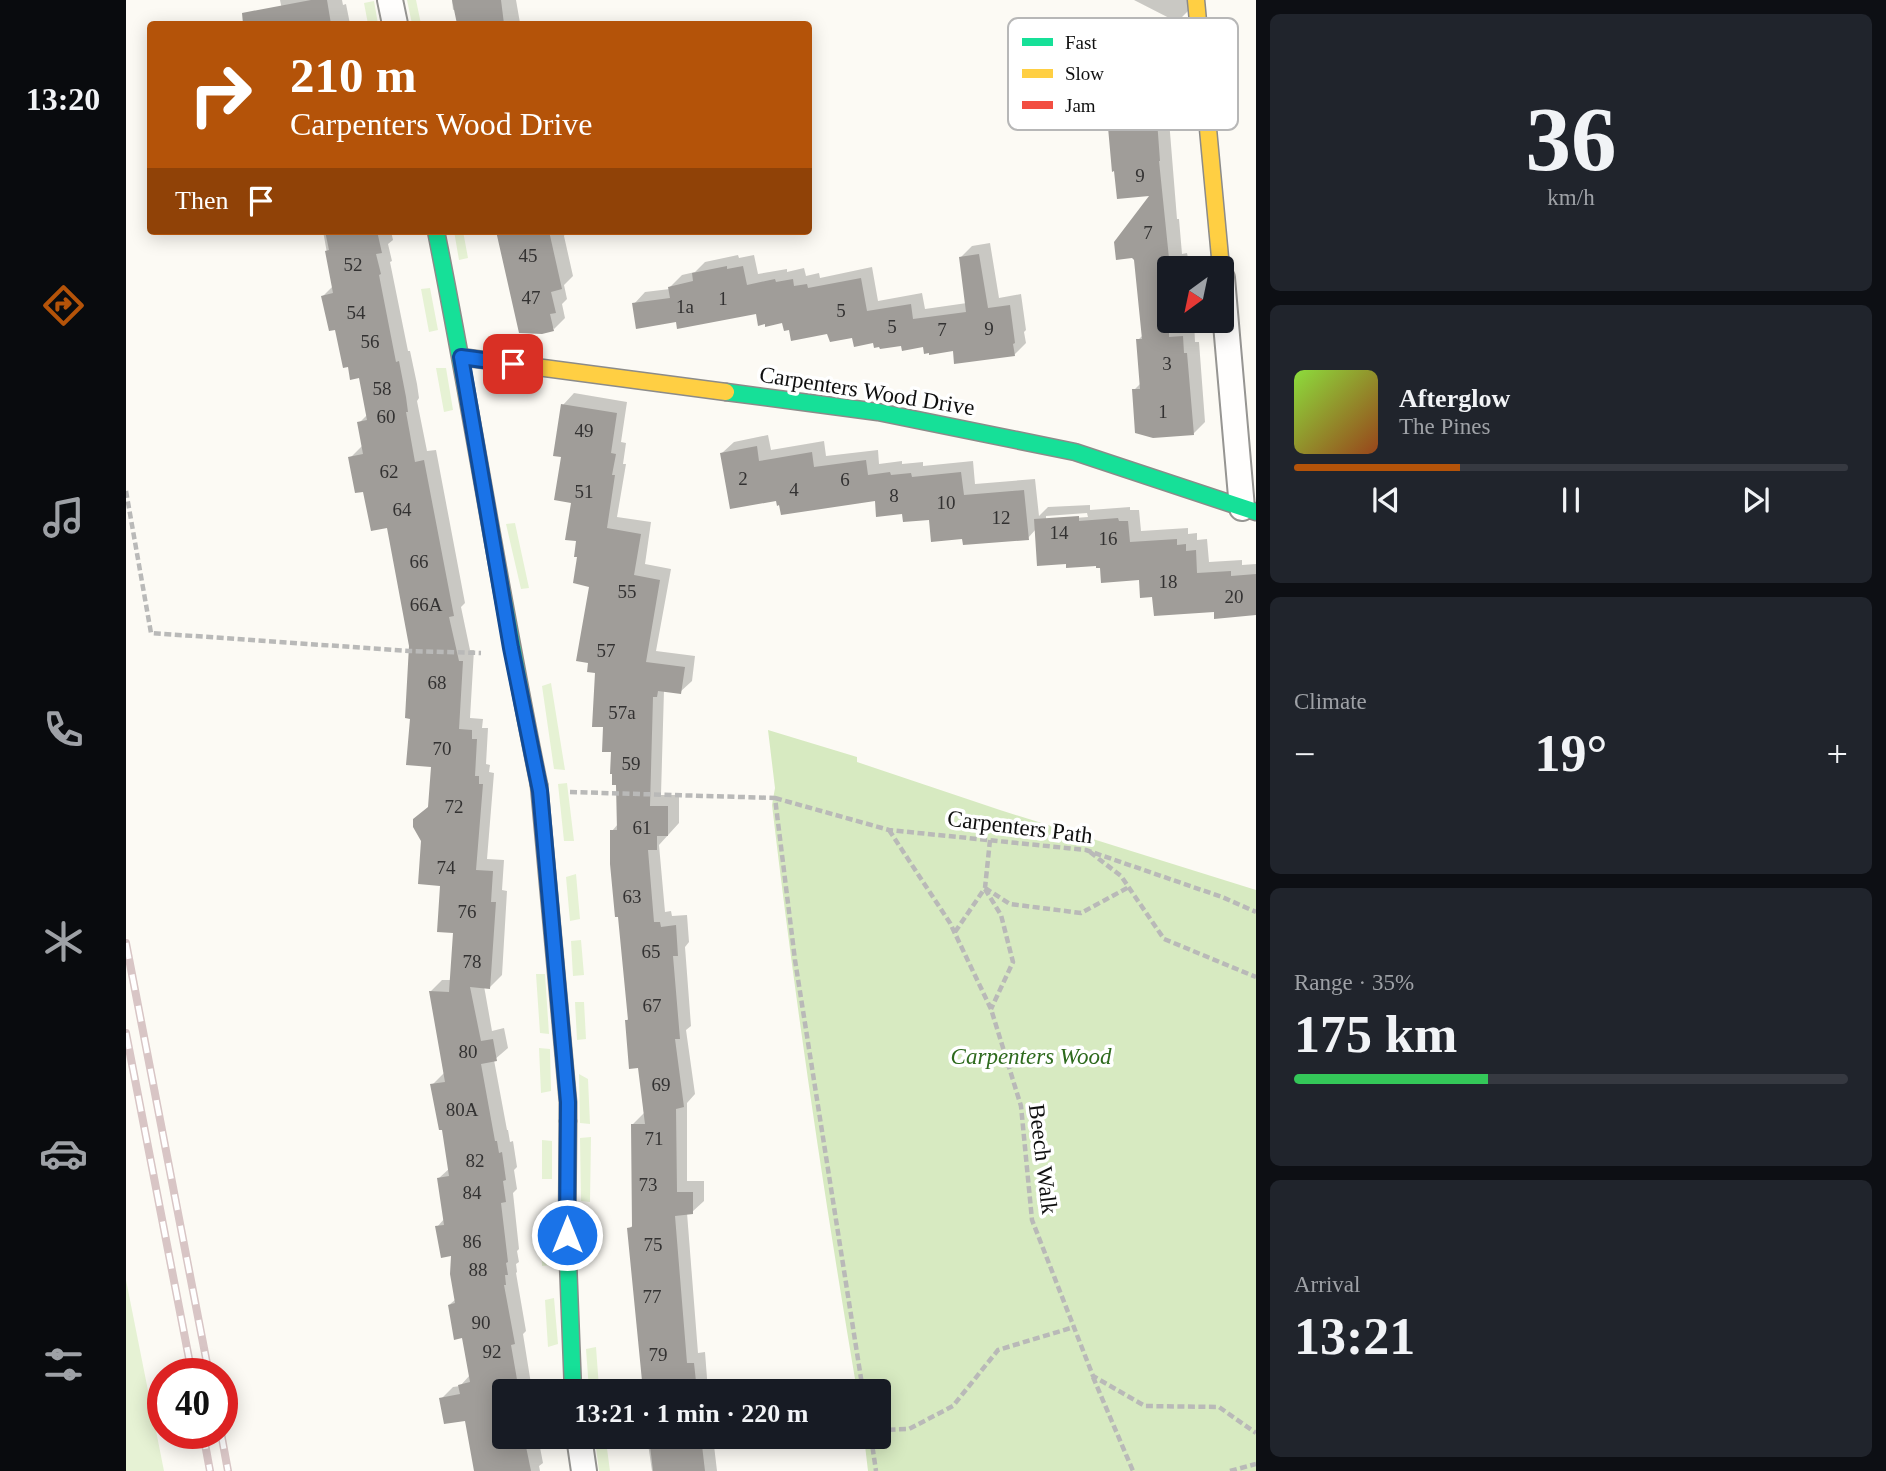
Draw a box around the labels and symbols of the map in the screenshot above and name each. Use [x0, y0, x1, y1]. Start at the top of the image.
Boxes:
legend [1008, 18, 1238, 130]
text: Fast [1065, 32, 1097, 53]
text: Slow [1065, 63, 1104, 84]
text: Jam [1065, 95, 1096, 116]
house number: 9 [1135, 165, 1145, 186]
house number: 7 [1143, 222, 1153, 243]
house number: 45 [519, 245, 538, 266]
house number: 52 [344, 254, 363, 275]
north arrow [1157, 256, 1234, 332]
house number: 47 [522, 287, 541, 308]
house number: 1 [718, 288, 728, 309]
house number: 1a [676, 296, 695, 317]
house number: 5 [836, 300, 846, 321]
house number: 54 [347, 302, 366, 323]
house number: 5 [887, 316, 897, 337]
house number: 9 [984, 318, 994, 339]
house number: 7 [937, 319, 947, 340]
house number: 56 [361, 331, 380, 352]
pin [483, 334, 543, 394]
house number: 3 [1162, 353, 1172, 374]
street label: Carpenters Wood Drive [758, 362, 976, 420]
house number: 58 [373, 378, 392, 399]
house number: 1 [1158, 401, 1168, 422]
house number: 60 [377, 406, 396, 427]
house number: 49 [575, 420, 594, 441]
house number: 62 [380, 461, 399, 482]
house number: 2 [738, 468, 748, 489]
house number: 6 [840, 469, 850, 490]
house number: 4 [789, 479, 799, 500]
house number: 51 [575, 481, 594, 502]
house number: 8 [889, 485, 899, 506]
house number: 10 [937, 492, 956, 513]
house number: 64 [393, 499, 412, 520]
house number: 12 [992, 507, 1011, 528]
house number: 14 [1050, 522, 1069, 543]
house number: 16 [1099, 528, 1118, 549]
house number: 66 [410, 551, 429, 572]
house number: 18 [1159, 571, 1178, 592]
house number: 55 [618, 581, 637, 602]
house number: 20 [1225, 586, 1244, 607]
house number: 66A [410, 594, 443, 615]
house number: 57 [597, 640, 616, 661]
house number: 68 [428, 672, 447, 693]
house number: 57a [608, 702, 636, 723]
house number: 70 [433, 738, 452, 759]
house number: 59 [622, 753, 641, 774]
house number: 72 [445, 796, 464, 817]
street label: Carpenters Path [946, 806, 1095, 848]
house number: 61 [633, 817, 652, 838]
house number: 74 [437, 857, 456, 878]
house number: 63 [623, 886, 642, 907]
house number: 76 [458, 901, 477, 922]
house number: 65 [642, 941, 661, 962]
house number: 78 [463, 951, 482, 972]
house number: 67 [643, 995, 662, 1016]
house number: 80 [459, 1041, 478, 1062]
park label: Carpenters Wood [951, 1044, 1112, 1069]
house number: 69 [652, 1074, 671, 1095]
house number: 80A [446, 1099, 479, 1120]
street label: Beech Walk [1024, 1102, 1062, 1216]
house number: 71 [645, 1128, 664, 1149]
house number: 82 [466, 1150, 485, 1171]
house number: 73 [639, 1174, 658, 1195]
house number: 84 [463, 1182, 482, 1203]
position arrow [530, 1198, 604, 1272]
house number: 86 [463, 1231, 482, 1252]
house number: 75 [644, 1234, 663, 1255]
house number: 88 [469, 1259, 488, 1280]
house number: 77 [643, 1286, 662, 1307]
house number: 90 [472, 1312, 491, 1333]
house number: 92 [483, 1341, 502, 1362]
house number: 79 [649, 1344, 668, 1365]
speed limit sign: 40 [147, 1358, 238, 1449]

